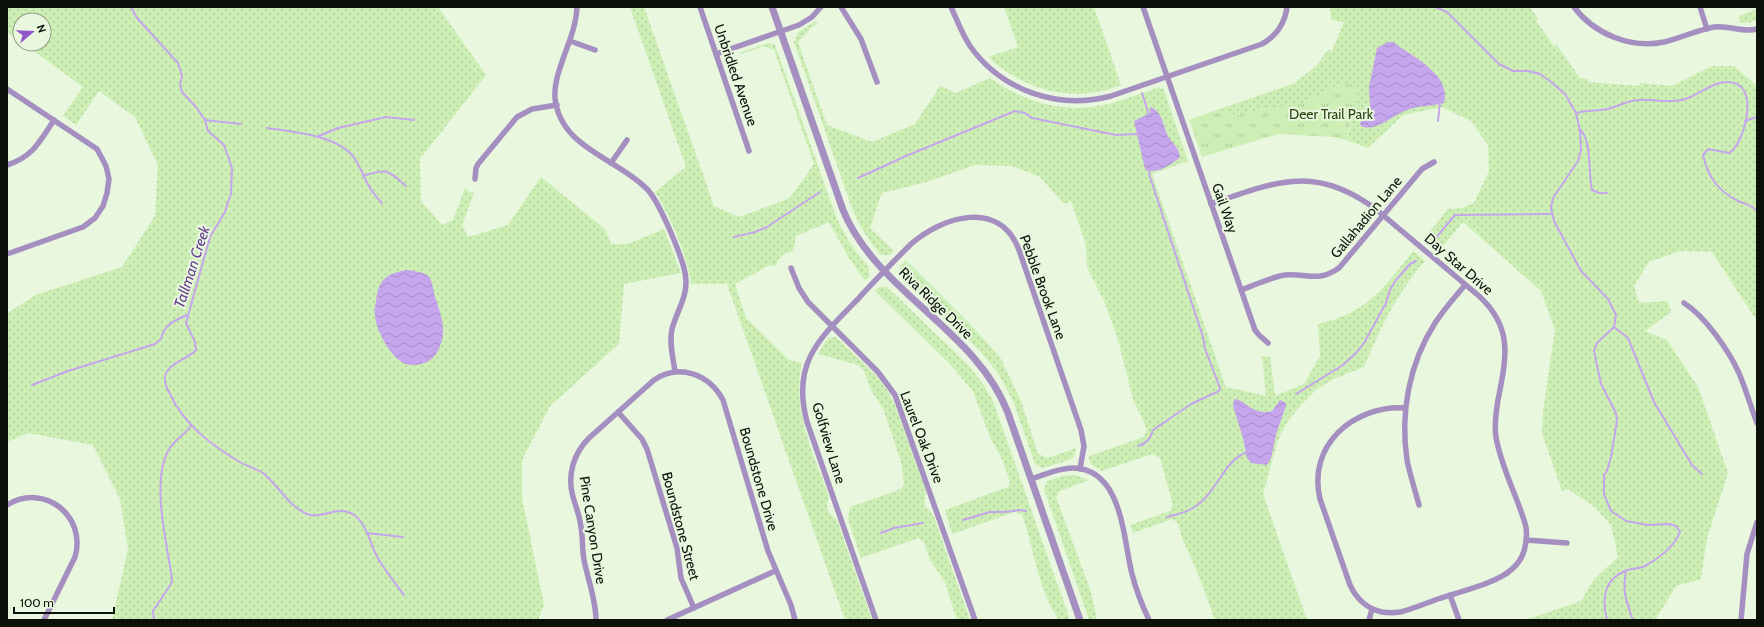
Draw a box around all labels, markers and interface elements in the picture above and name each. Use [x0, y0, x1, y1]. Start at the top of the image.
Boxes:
north arrow [12, 12, 52, 52]
street label: Unbridled Avenue [710, 22, 762, 128]
text: N [34, 23, 49, 35]
park label: Deer Trail Park [1289, 105, 1374, 123]
street label: Gallahadion Lane [1326, 172, 1406, 262]
street label: Gail Way [1208, 181, 1242, 235]
water label: Tallman Creek [170, 223, 214, 311]
street label: Day Star Drive [1421, 229, 1497, 299]
street label: Pebble Brook Lane [1016, 232, 1070, 342]
street label: Riva Ridge Drive [895, 263, 977, 343]
street label: Laurel Oak Drive [896, 388, 948, 486]
street label: Golfview Lane [808, 400, 850, 486]
street label: Boundstone Drive [736, 425, 782, 533]
street label: Boundstone Street [658, 470, 704, 582]
street label: Pine Canyon Drive [576, 475, 610, 585]
scale bar [14, 589, 114, 615]
text: 100 m [20, 595, 54, 610]

